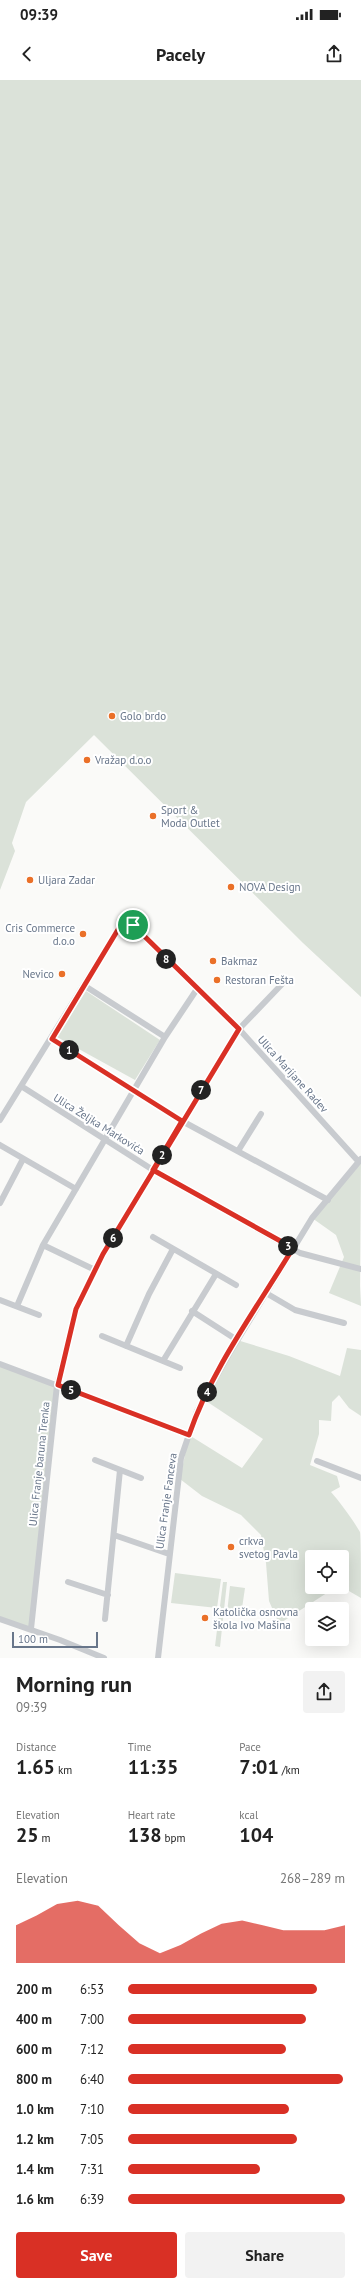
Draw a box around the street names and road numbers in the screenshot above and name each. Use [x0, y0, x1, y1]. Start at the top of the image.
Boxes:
street label: Ulica Marijane Radev [255, 1033, 332, 1116]
street label: Ulica Željka Markovića [51, 1090, 147, 1158]
street label: Ulica Franje baruna Trenka [25, 1401, 53, 1527]
street label: Ulica Franje Fanceva [152, 1452, 180, 1550]

